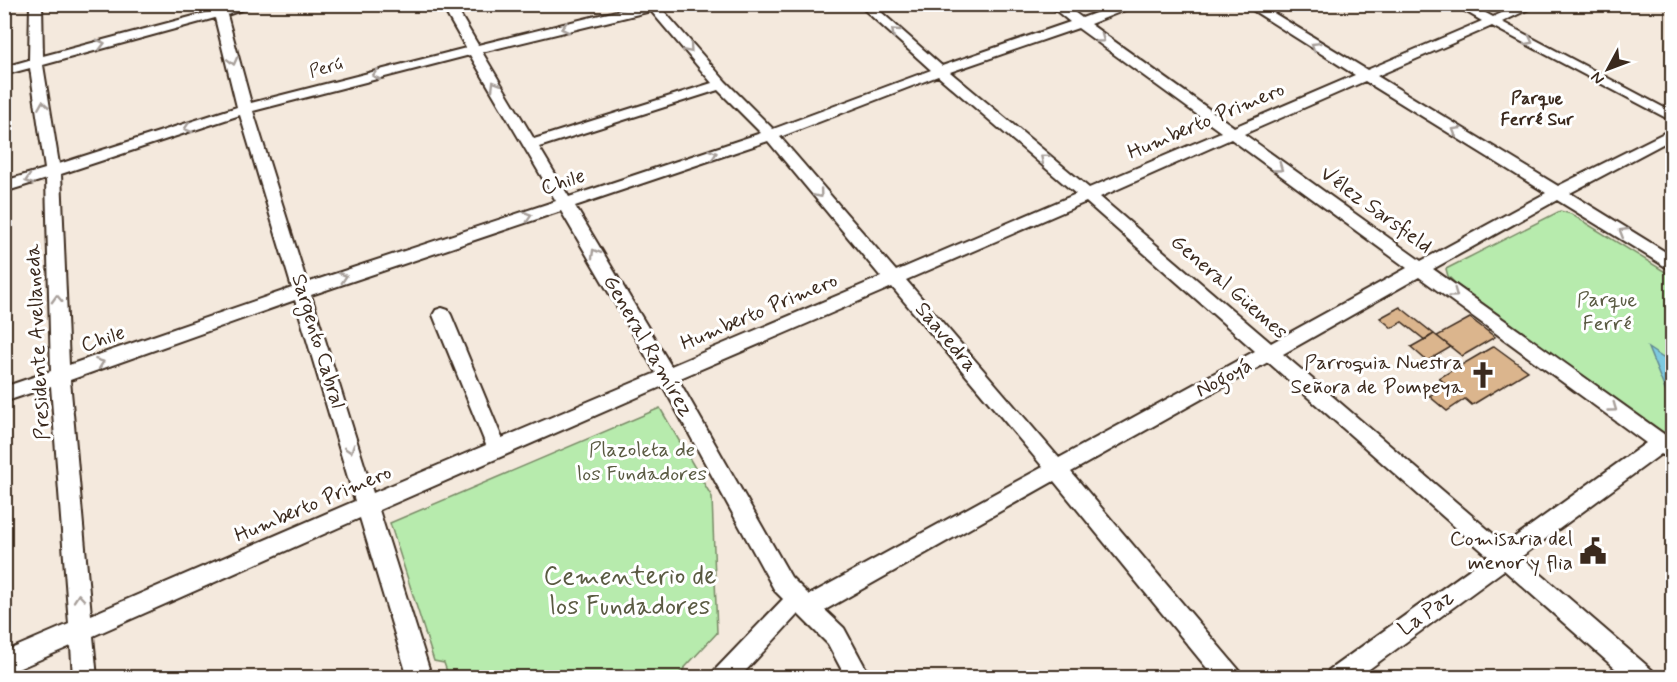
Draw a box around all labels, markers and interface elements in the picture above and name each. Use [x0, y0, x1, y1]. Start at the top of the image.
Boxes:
one-way arrow [560, 21, 570, 34]
one-way arrow [891, 28, 902, 39]
one-way arrow [1095, 32, 1106, 43]
one-way arrow [1523, 34, 1534, 46]
one-way arrow [96, 39, 106, 52]
north arrow [1578, 39, 1638, 99]
one-way arrow [1311, 41, 1321, 53]
one-way arrow [682, 42, 693, 53]
street label: Perú [307, 52, 345, 84]
one-way arrow [225, 56, 238, 66]
text: N [1586, 67, 1609, 89]
one-way arrow [371, 68, 381, 81]
street label: Humberto Primero [1123, 75, 1289, 167]
one-way arrow [492, 81, 503, 92]
district label: Parque Ferré Sur [1500, 87, 1574, 132]
one-way arrow [37, 100, 49, 110]
one-way arrow [183, 121, 194, 133]
one-way arrow [1452, 127, 1462, 139]
one-way arrow [707, 149, 718, 162]
one-way arrow [1040, 154, 1051, 165]
street label: Vélez Sarsfield [1314, 160, 1438, 260]
one-way arrow [1272, 161, 1283, 172]
street label: Chile [537, 162, 589, 202]
one-way arrow [24, 172, 35, 185]
one-way arrow [812, 187, 823, 198]
one-way arrow [522, 210, 533, 223]
street label: General Güemes [1164, 228, 1294, 346]
one-way arrow [1619, 228, 1629, 240]
street label: Presidente Avellaneda [19, 243, 57, 441]
one-way arrow [591, 249, 602, 259]
street label: Humberto Primero [676, 266, 842, 358]
street label: Sargento Cabral [283, 270, 352, 412]
street label: General Ramírez [596, 270, 700, 422]
one-way arrow [337, 272, 348, 285]
park label: Parque Ferré [1577, 286, 1637, 338]
one-way arrow [1448, 287, 1459, 298]
one-way arrow [51, 295, 64, 304]
street label: Saavedra [908, 296, 984, 378]
street label: Chile [77, 318, 129, 360]
place label: Parroquia Nuestra Señora de Pompeya [1290, 349, 1463, 401]
street label: Nogoyá [1191, 352, 1258, 406]
one-way arrow [94, 357, 105, 370]
church icon: Parroquia Nuestra Señora de Pompeya [1468, 360, 1498, 390]
one-way arrow [1606, 401, 1617, 412]
park label: Plazoleta de los Fundadores [577, 436, 707, 488]
one-way arrow [343, 443, 355, 454]
street label: Humberto Primero [230, 458, 396, 550]
place label: Comisaria del menor y flia [1450, 525, 1573, 577]
public building icon: Comisaria del menor y flia [1578, 536, 1608, 566]
park label: Cementerio de los Fundadores [544, 560, 716, 624]
street label: La Paz [1393, 583, 1460, 643]
one-way arrow [73, 594, 86, 603]

